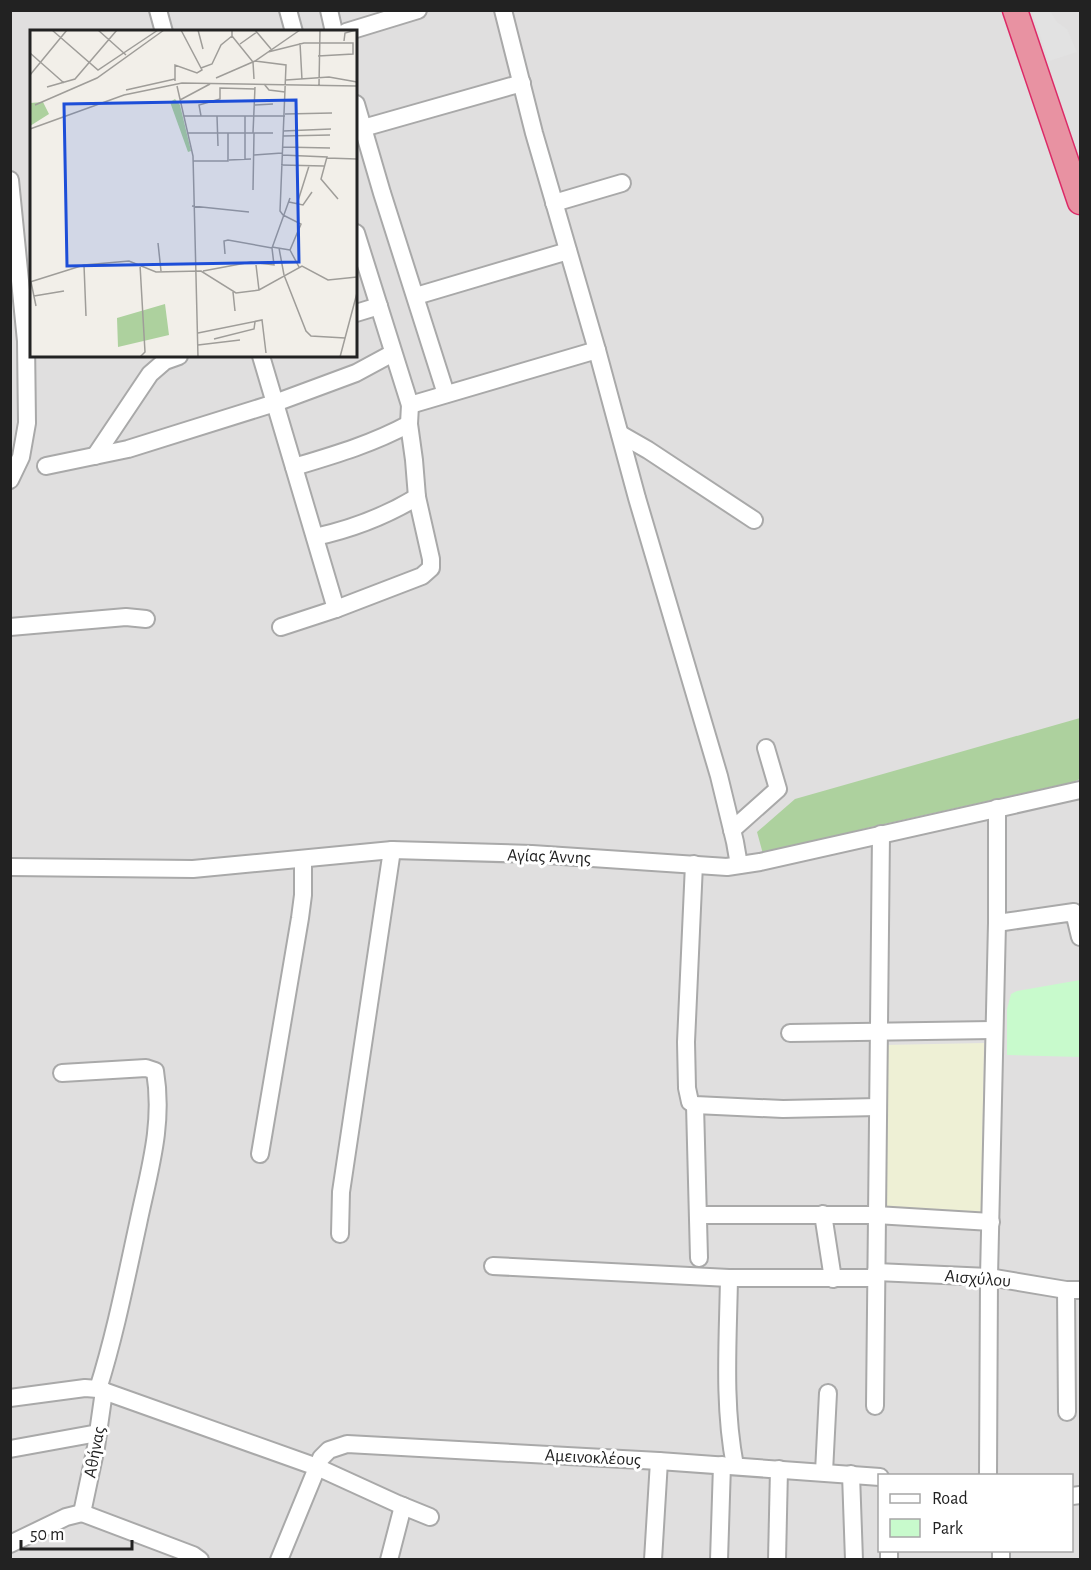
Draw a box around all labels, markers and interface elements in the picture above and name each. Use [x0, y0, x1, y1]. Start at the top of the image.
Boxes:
inset map [30, 30, 357, 357]
street label: Αγίας Άννης [507, 846, 591, 867]
street label: Αισχύλου [944, 1267, 1012, 1291]
street label: Αθήνας [81, 1425, 109, 1479]
street label: Αμεινοκλέους [544, 1446, 642, 1470]
legend [878, 1474, 1073, 1552]
text: Road [932, 1490, 968, 1508]
scale bar [21, 1513, 132, 1551]
text: Park [932, 1520, 964, 1538]
text: 50 m [30, 1526, 64, 1544]

